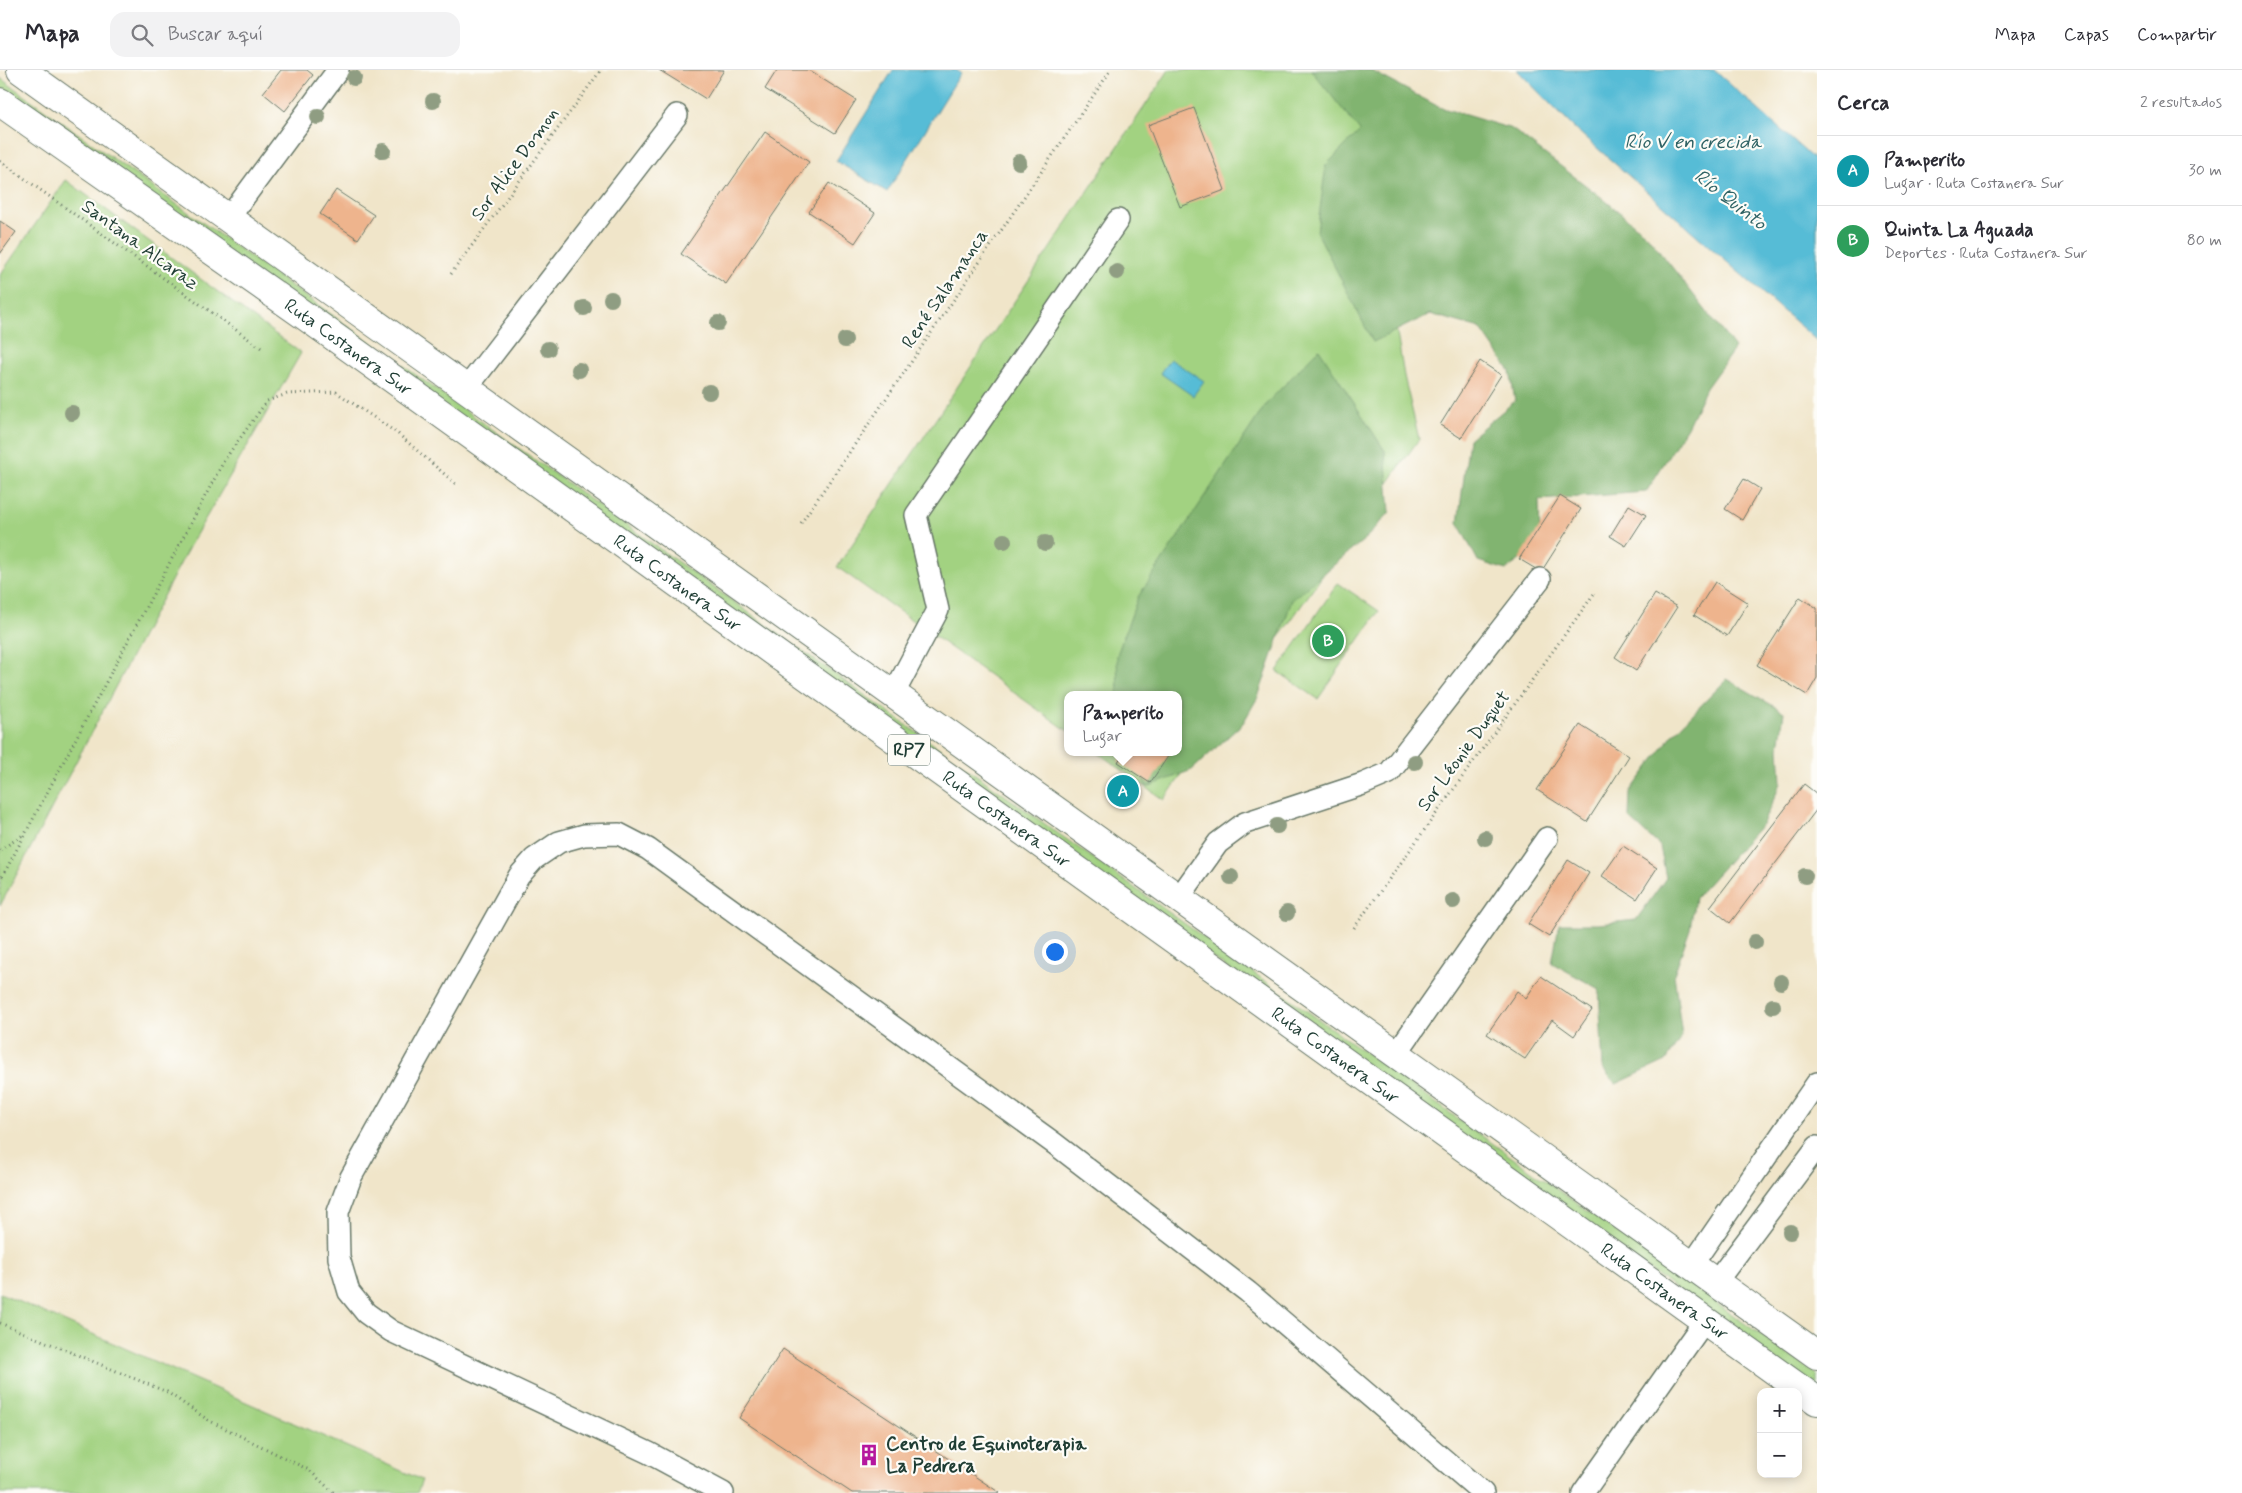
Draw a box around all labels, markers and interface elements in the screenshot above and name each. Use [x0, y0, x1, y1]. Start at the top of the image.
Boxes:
search box [110, 12, 460, 57]
text: Mapa [25, 19, 80, 50]
icon: search [128, 21, 156, 49]
text: Buscar aquí [168, 22, 263, 47]
text: Mapa [1995, 23, 2036, 47]
text: Capas [2064, 23, 2109, 47]
text: Compartir [2137, 23, 2217, 47]
text: Cerca [1837, 89, 1890, 117]
text: 2 resultados [2140, 92, 2222, 113]
street label: Sor Alice Domon [465, 102, 565, 226]
water label: Río V en crecida [1625, 129, 1762, 156]
text: Pamperito [1884, 148, 1965, 173]
text: A [1848, 160, 1858, 181]
text: 30 m [2189, 160, 2222, 181]
water label: Río Quinto [1688, 163, 1772, 237]
text: Lugar · Ruta Costanera Sur [1884, 173, 2064, 194]
street label: Santana Alcaraz [76, 194, 204, 296]
text: Quinta La Aguada [1884, 218, 2034, 243]
street label: René Salamanca [896, 225, 994, 353]
text: B [1848, 230, 1858, 251]
text: 80 m [2187, 230, 2222, 251]
text: Deportes · Ruta Costanera Sur [1884, 243, 2087, 264]
street label: Ruta Costanera Sur [279, 293, 418, 402]
street label: Ruta Costanera Sur [608, 529, 747, 638]
pin: B [1312, 622, 1344, 660]
street label: Sor Léonie Duquet [1412, 686, 1516, 816]
popup [1064, 691, 1182, 756]
text: Pamperito [1082, 701, 1164, 726]
text: Lugar [1082, 726, 1122, 747]
road number: RP7 [888, 734, 930, 766]
street label: Ruta Costanera Sur [937, 765, 1076, 874]
pin: A [1107, 772, 1139, 810]
your location [1042, 939, 1068, 965]
street label: Ruta Costanera Sur [1266, 1001, 1405, 1110]
street label: Ruta Costanera Sur [1595, 1237, 1734, 1346]
map controls [1757, 1388, 1802, 1478]
button: + [1757, 1388, 1802, 1433]
place label: Centro de Equinoterapia La Pedrera [886, 1432, 1087, 1479]
button: − [1757, 1433, 1802, 1478]
building icon: Centro de Equinoterapia La Pedrera [856, 1442, 882, 1468]

